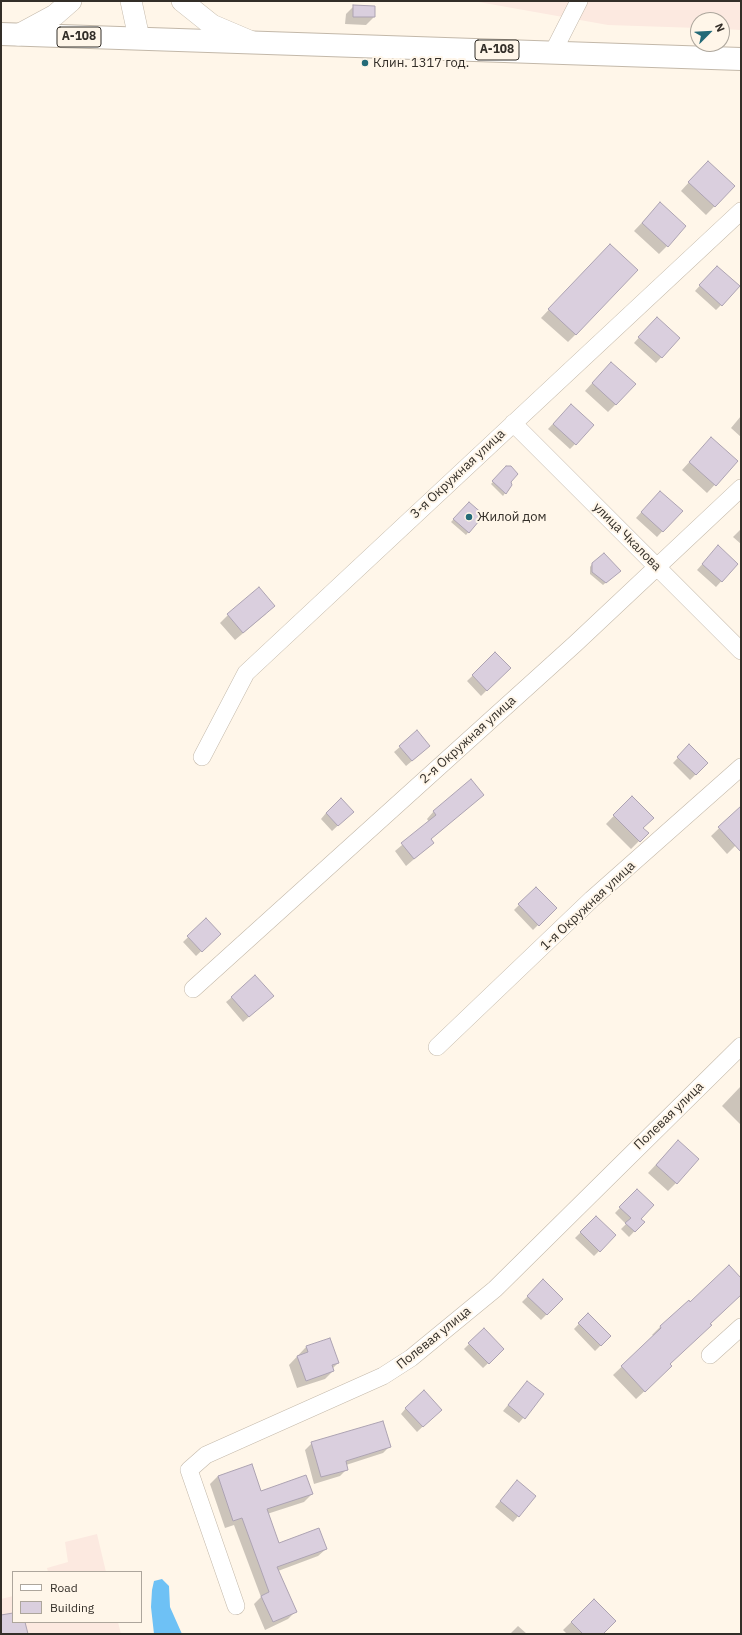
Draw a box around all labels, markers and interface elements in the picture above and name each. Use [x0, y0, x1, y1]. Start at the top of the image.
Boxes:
north arrow [690, 12, 730, 52]
text: N [712, 21, 728, 34]
road number: А-108 [57, 27, 101, 47]
road number: А-108 [475, 40, 519, 60]
place label: Клин. 1317 год. [373, 55, 469, 71]
marker: Клин. 1317 год. [360, 58, 370, 68]
street label: 3-я Окружная улица [407, 426, 509, 522]
street label: улица Чкалова [590, 500, 664, 574]
place label: Жилой дом [477, 509, 547, 525]
marker: Жилой дом [464, 512, 474, 522]
street label: 2-я Окружная улица [417, 693, 519, 787]
street label: 1-я Окружная улица [537, 858, 639, 954]
street label: Полевая улица [631, 1079, 707, 1153]
street label: Полевая улица [394, 1303, 474, 1373]
legend [12, 1571, 142, 1623]
text: Road [50, 1580, 78, 1595]
text: Building [50, 1600, 94, 1615]

